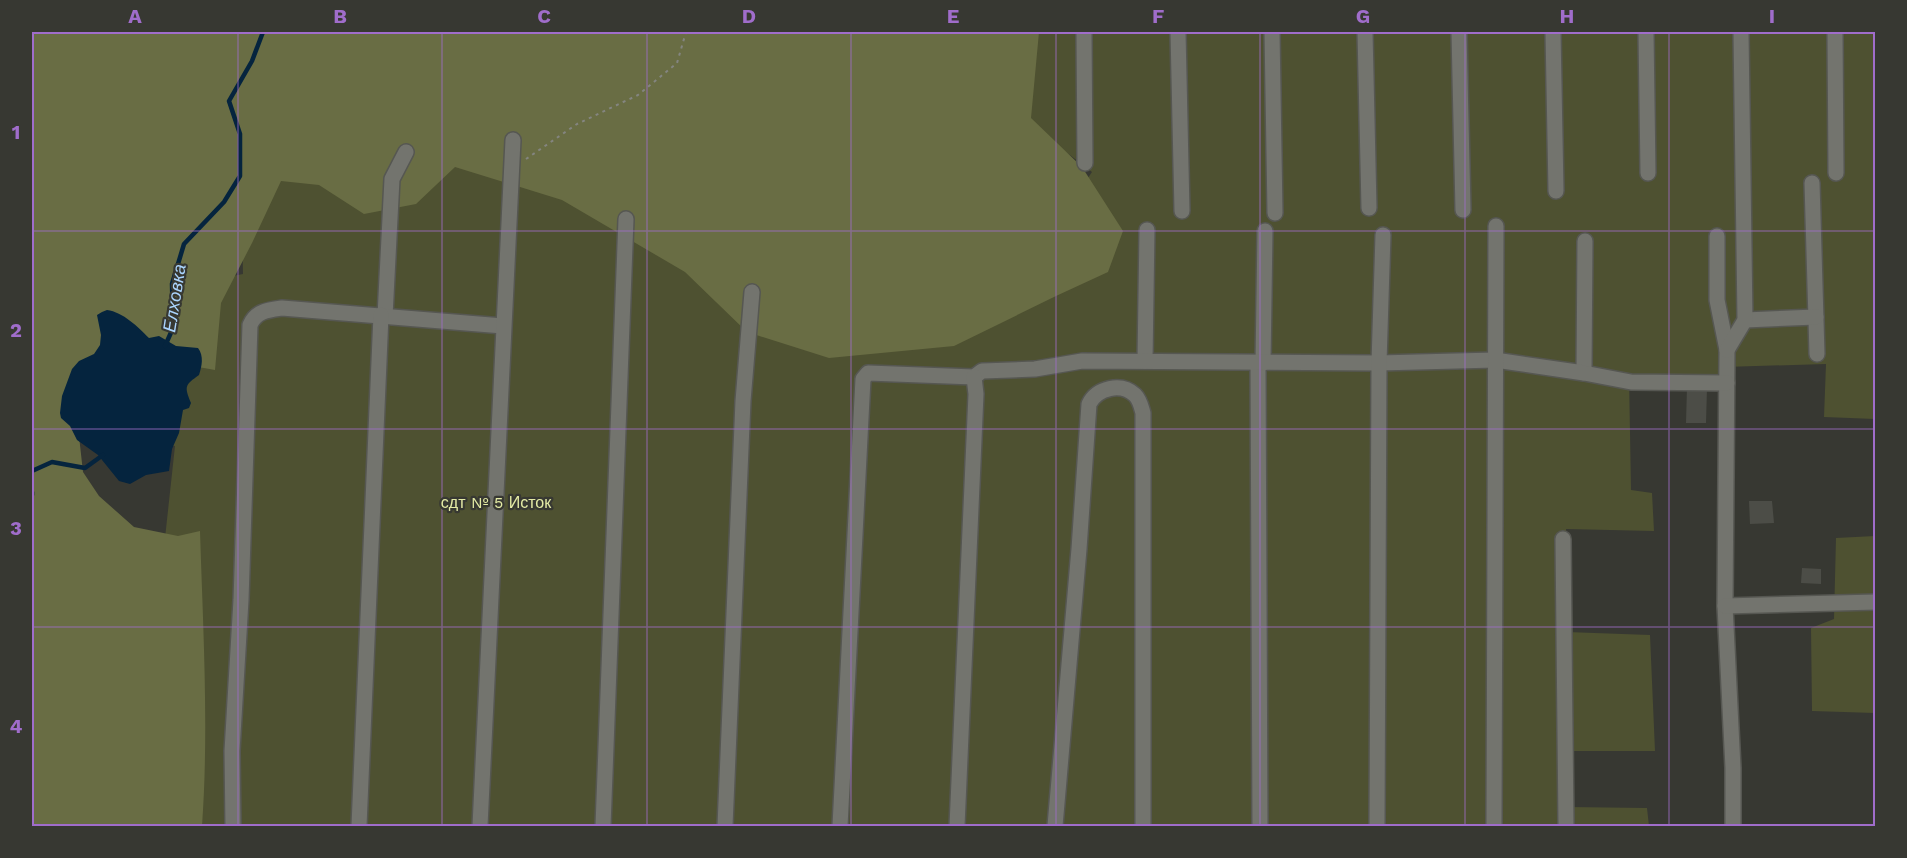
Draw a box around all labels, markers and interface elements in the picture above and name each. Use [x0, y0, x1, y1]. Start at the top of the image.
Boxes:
text: A [128, 4, 142, 28]
text: B [333, 4, 347, 28]
text: C [537, 4, 551, 28]
text: D [742, 4, 756, 28]
text: E [947, 4, 959, 28]
text: F [1152, 4, 1164, 28]
text: G [1356, 4, 1370, 28]
text: H [1560, 4, 1574, 28]
text: I [1769, 4, 1775, 28]
text: 1 [12, 120, 20, 144]
water label: Елховка [158, 262, 190, 334]
text: 2 [10, 318, 22, 342]
park label: сдт № 5 Исток [441, 493, 552, 512]
text: 3 [10, 516, 22, 540]
text: 4 [10, 714, 23, 738]

